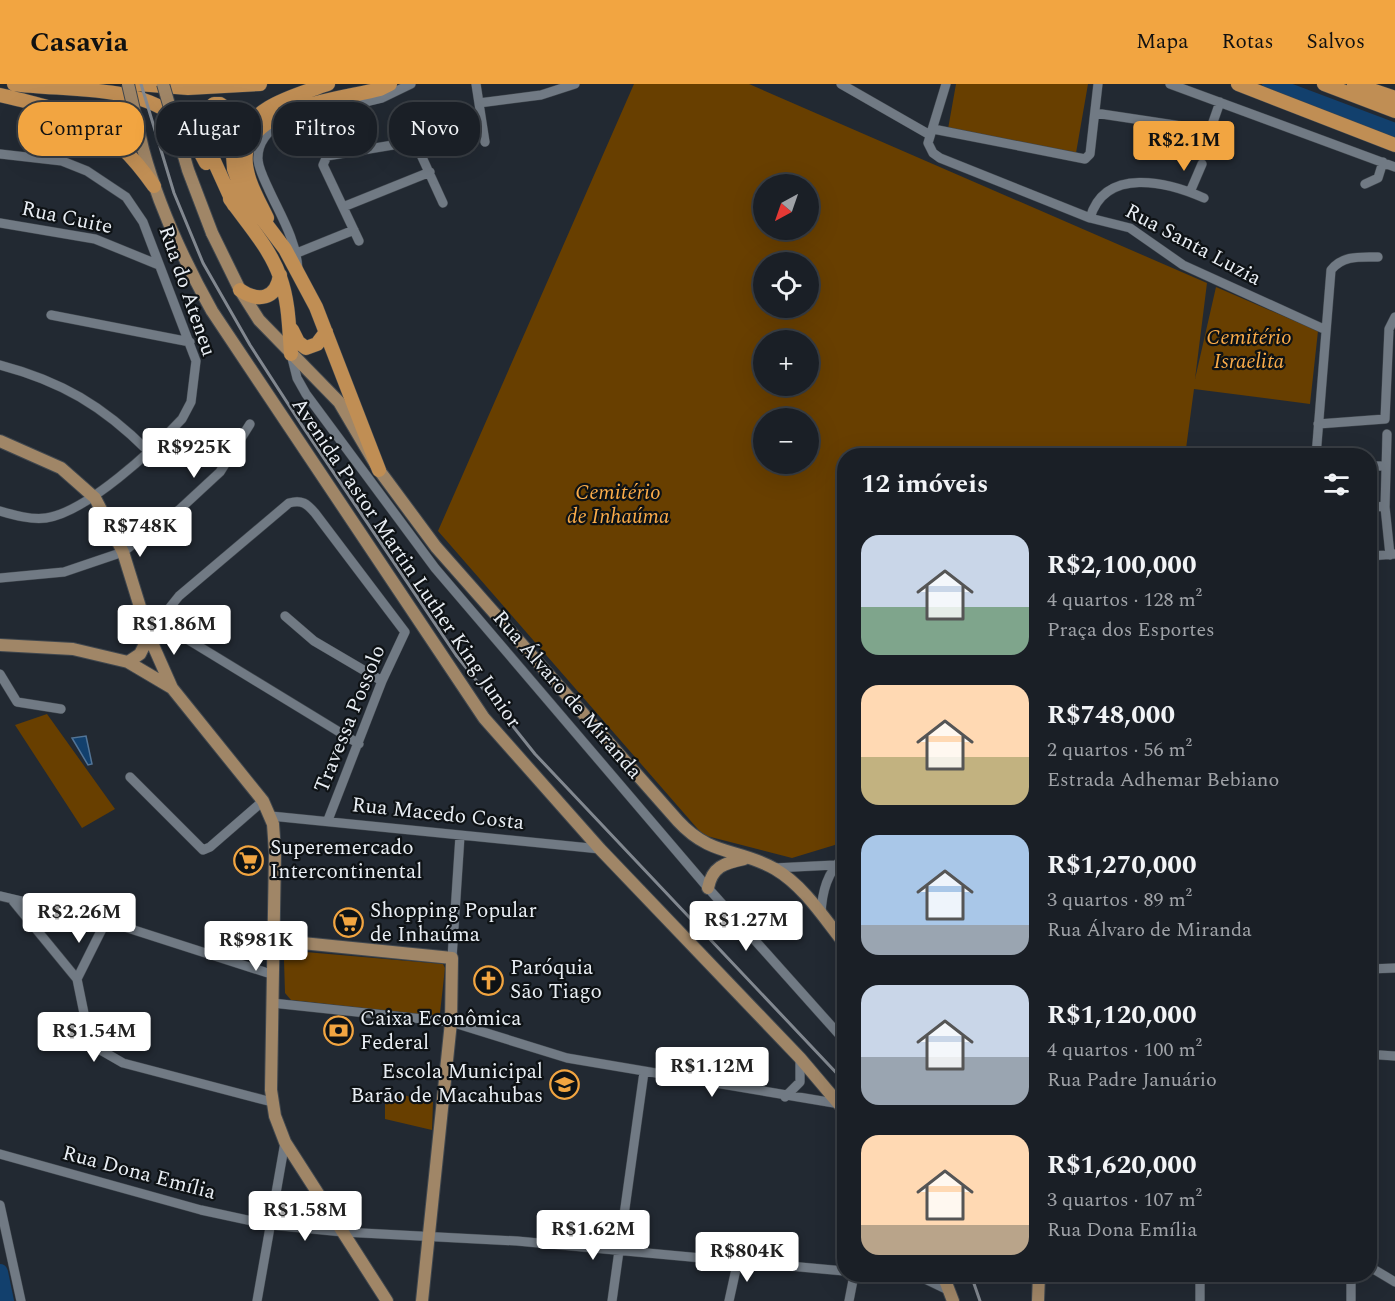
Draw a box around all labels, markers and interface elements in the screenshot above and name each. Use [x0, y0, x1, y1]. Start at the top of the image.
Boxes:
text: Casavia [30, 21, 128, 64]
text: Mapa [1136, 26, 1189, 58]
text: Rotas [1222, 26, 1274, 58]
text: Salvos [1307, 26, 1365, 58]
chip: Comprar [18, 102, 144, 156]
chip: Alugar [156, 102, 261, 156]
chip: Filtros [273, 102, 377, 156]
chip: Novo [389, 102, 480, 156]
pin: R$2.1M [1135, 121, 1233, 172]
text: R$2.1M [1147, 125, 1221, 155]
north arrow [753, 174, 819, 240]
map controls [753, 174, 819, 474]
street label: Rua Cuite [18, 193, 116, 243]
street label: Rua Santa Luzia [1119, 196, 1267, 295]
street label: Rua do Ateneu [150, 221, 224, 361]
button: locate [753, 252, 819, 318]
park label: Cemitério Israelita [1206, 322, 1292, 378]
button: + [753, 330, 819, 396]
street label: Avenida Pastor Martin Luther King Junior [283, 391, 529, 735]
button: − [753, 408, 819, 474]
pin: R$925K [145, 428, 243, 479]
text: R$925K [157, 432, 231, 462]
text: 12 imóveis [861, 464, 988, 504]
icon: filters [1320, 468, 1353, 501]
park label: Cemitério de Inhaúma [567, 477, 670, 533]
pin: R$748K [91, 507, 189, 558]
text: R$748K [103, 511, 177, 541]
text: R$2,100,000 [1047, 545, 1197, 585]
icon: home [909, 559, 981, 631]
text: 4 quartos · 128 m² [1047, 585, 1202, 615]
street label: Rua Álvaro de Miranda [484, 603, 650, 787]
pin: R$1.86M [119, 605, 229, 656]
text: R$1.86M [132, 609, 216, 639]
text: Praça dos Esportes [1047, 615, 1215, 645]
street label: Travessa Possolo [306, 640, 394, 798]
text: R$748,000 [1047, 695, 1175, 735]
icon: home [909, 709, 981, 781]
text: 2 quartos · 56 m² [1047, 735, 1192, 765]
text: Estrada Adhemar Bebiano [1047, 765, 1279, 795]
street label: Rua Macedo Costa [350, 789, 527, 839]
place label: Superemercado Intercontinental [270, 832, 422, 888]
supermarket icon: Superemercado Intercontinental [233, 844, 265, 876]
text: R$1,270,000 [1047, 845, 1197, 885]
icon: home [909, 859, 981, 931]
text: 3 quartos · 89 m² [1047, 885, 1192, 915]
pin: R$2.26M [24, 893, 134, 944]
place label: Shopping Popular de Inhaúma [370, 895, 537, 951]
text: R$2.26M [37, 897, 121, 927]
pin: R$1.27M [691, 901, 801, 952]
text: R$1.27M [704, 905, 788, 935]
supermarket icon: Shopping Popular de Inhaúma [333, 907, 365, 939]
text: Rua Álvaro de Miranda [1047, 915, 1252, 945]
pin: R$981K [207, 921, 305, 972]
text: R$981K [219, 925, 293, 955]
place label: Paróquia São Tiago [510, 952, 602, 1008]
church icon: Paróquia São Tiago [473, 964, 505, 996]
text: R$1,120,000 [1047, 995, 1197, 1035]
place label: Caixa Econômica Federal [360, 1003, 522, 1059]
icon: home [909, 1009, 981, 1081]
pin: R$1.54M [39, 1012, 149, 1063]
bank icon: Caixa Econômica Federal [323, 1015, 355, 1047]
text: R$1.54M [52, 1016, 136, 1046]
text: 4 quartos · 100 m² [1047, 1035, 1202, 1065]
pin: R$1.12M [657, 1047, 767, 1098]
text: R$1.12M [670, 1051, 754, 1081]
place label: Escola Municipal Barão de Macahubas [351, 1056, 543, 1112]
text: Rua Padre Januário [1047, 1065, 1217, 1095]
school or university icon: Escola Municipal Barão de Macahubas [548, 1068, 580, 1100]
street label: Rua Dona Emília [59, 1137, 220, 1209]
text: R$1,620,000 [1047, 1145, 1197, 1185]
icon: home [909, 1159, 981, 1231]
text: 3 quartos · 107 m² [1047, 1185, 1202, 1215]
pin: R$1.58M [250, 1191, 360, 1242]
text: R$1.58M [263, 1195, 347, 1225]
pin: R$1.62M [538, 1210, 648, 1261]
text: R$1.62M [551, 1214, 635, 1244]
text: Rua Dona Emília [1047, 1215, 1197, 1245]
pin: R$804K [698, 1232, 796, 1283]
text: R$804K [710, 1236, 784, 1266]

